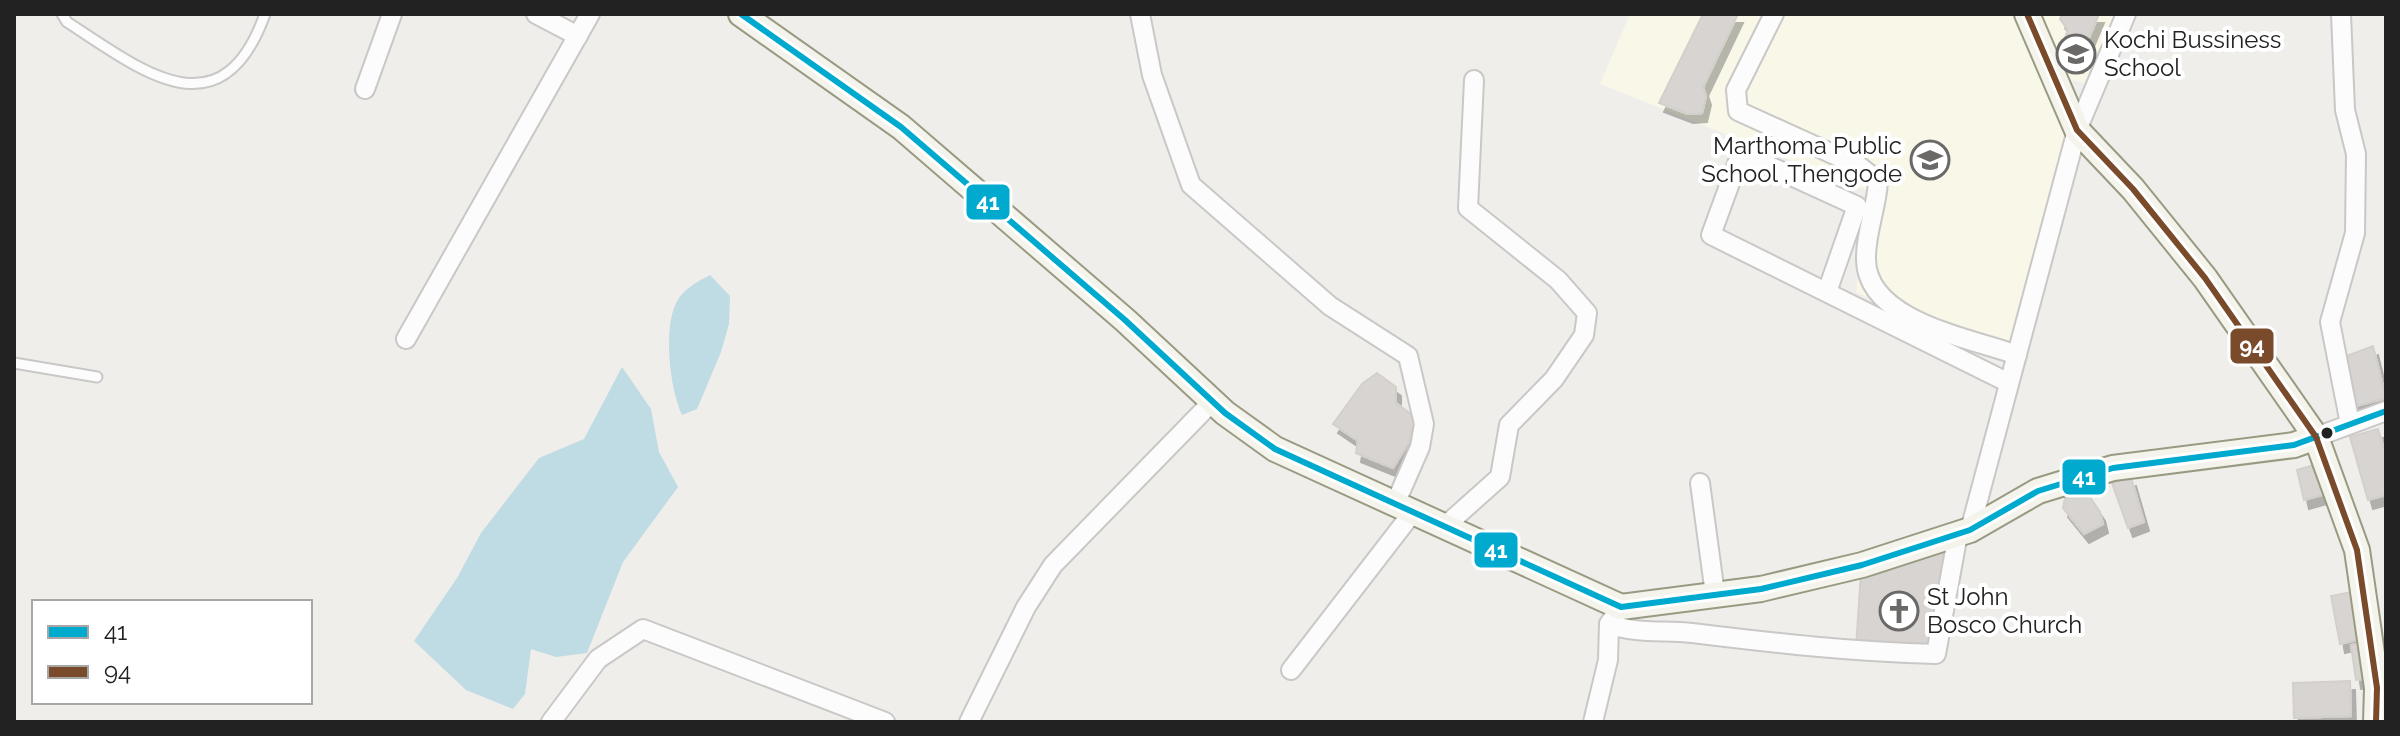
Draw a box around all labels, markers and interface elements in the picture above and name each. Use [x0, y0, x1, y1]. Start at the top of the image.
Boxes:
place label: Kochi Bussiness School [2104, 25, 2281, 82]
school or university icon: Kochi Bussiness School [2055, 33, 2097, 75]
place label: Marthoma Public School ,Thengode [1701, 131, 1902, 188]
school or university icon: Marthoma Public School ,Thengode [1909, 139, 1951, 181]
line badge: 41 [965, 183, 1011, 221]
text: 41 [976, 189, 1000, 215]
line badge: 94 [2229, 327, 2275, 365]
text: 94 [2239, 333, 2265, 359]
unlabelled marker [2319, 425, 2335, 441]
line badge: 41 [2061, 458, 2107, 496]
text: 41 [2072, 464, 2096, 490]
line badge: 41 [1473, 531, 1519, 569]
text: 41 [1484, 537, 1508, 563]
place label: St John Bosco Church [1927, 582, 2082, 639]
church icon: St John Bosco Church [1878, 590, 1920, 632]
legend [32, 600, 312, 704]
text: 41 [104, 617, 127, 646]
text: 94 [104, 657, 131, 686]

